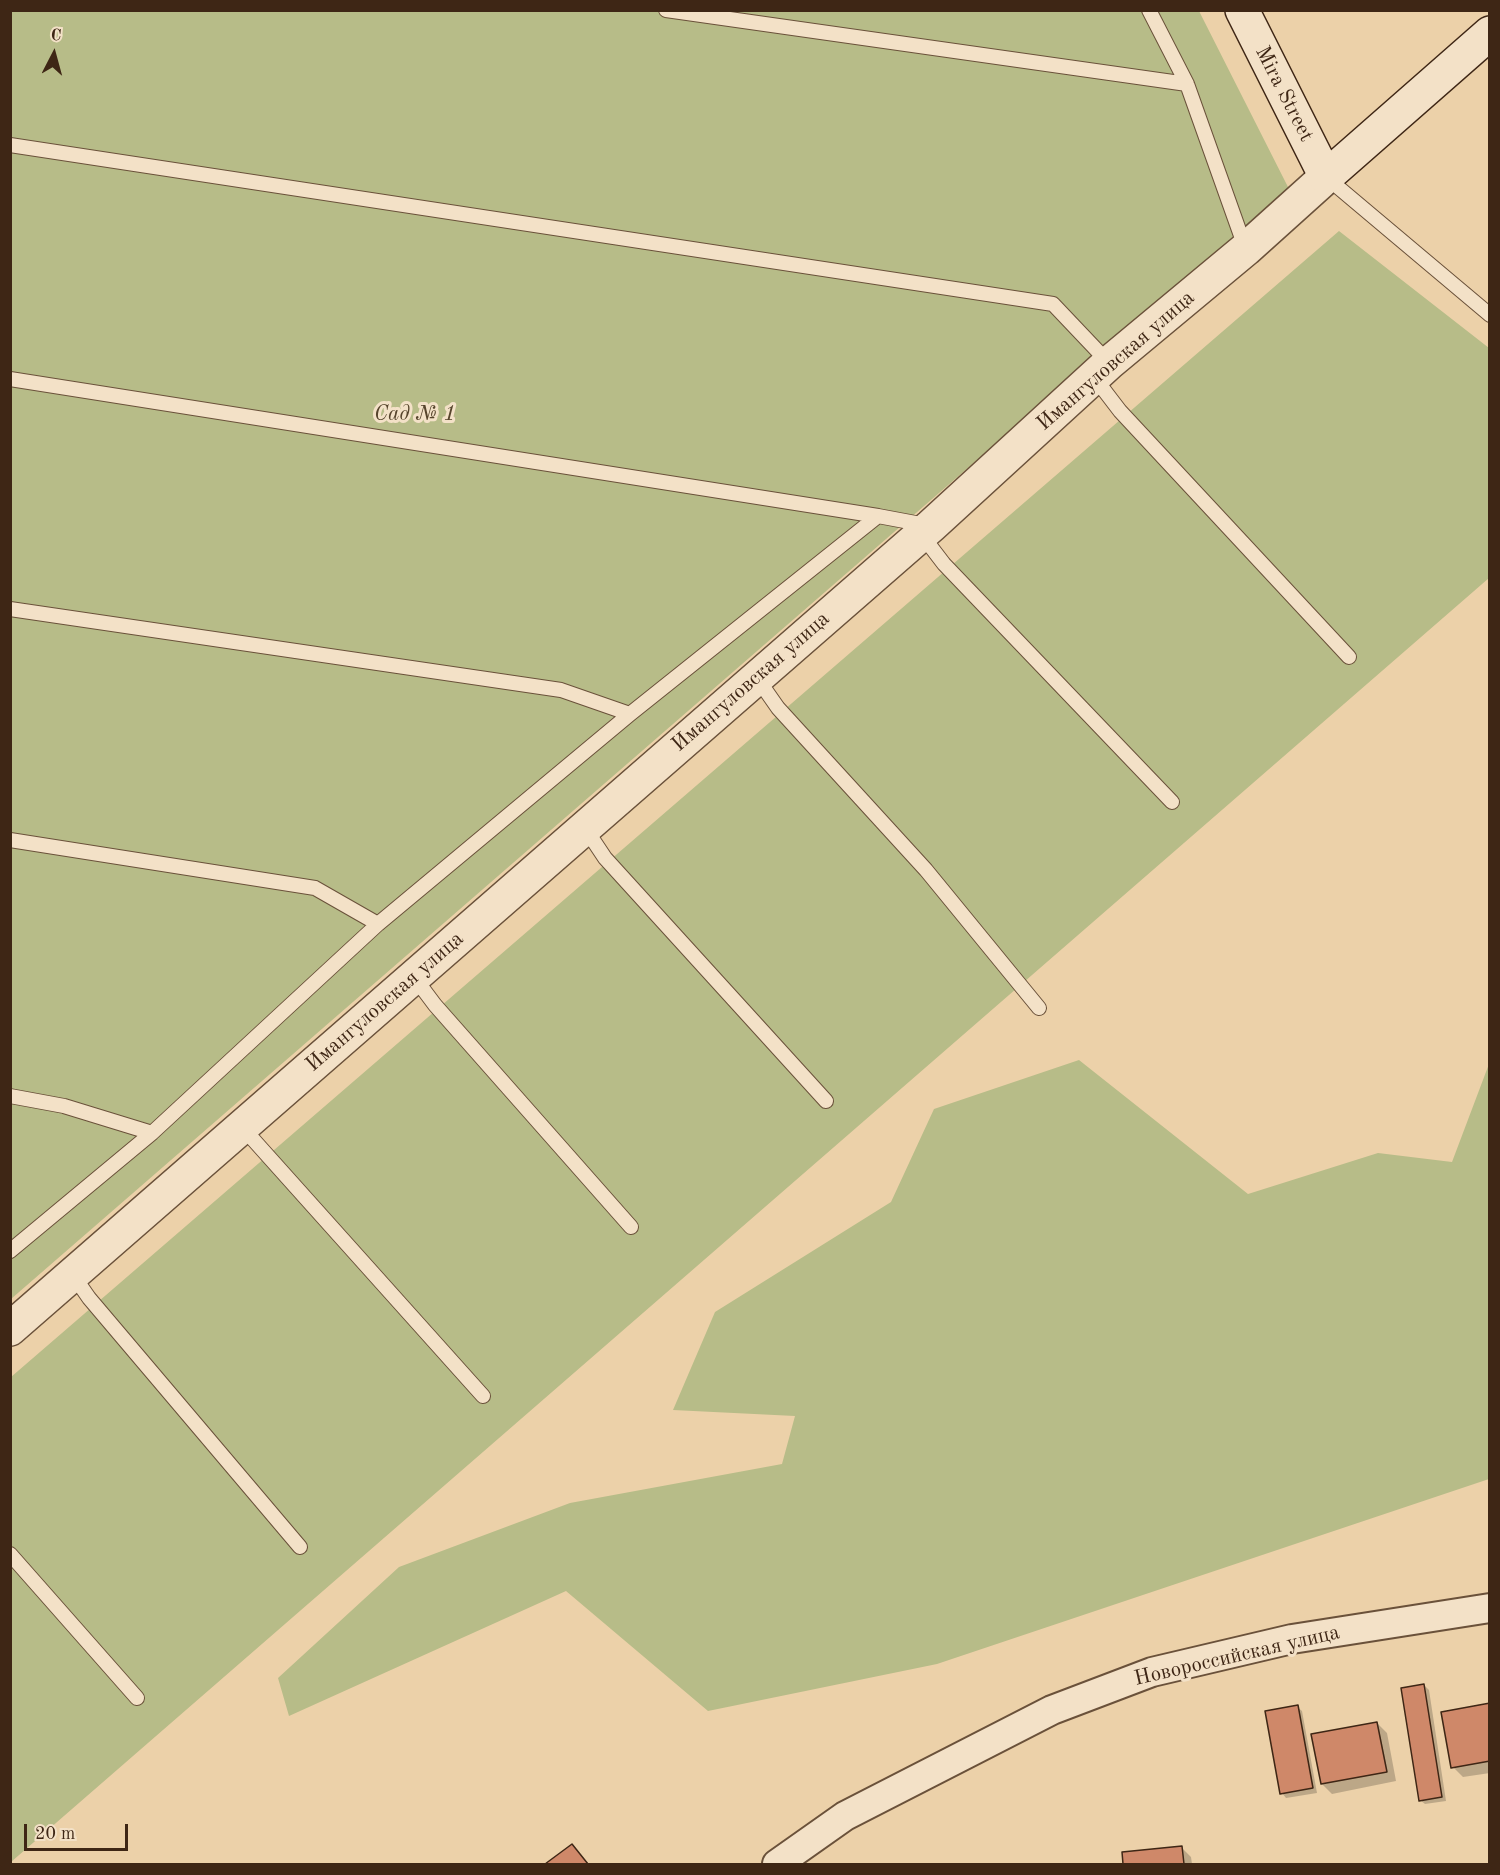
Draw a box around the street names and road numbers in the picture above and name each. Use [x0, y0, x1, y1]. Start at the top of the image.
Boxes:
street label: Mira Street [1249, 42, 1319, 146]
street label: Имангуловская улица [1032, 286, 1200, 436]
street label: Имангуловская улица [667, 607, 835, 757]
street label: Имангуловская улица [301, 927, 469, 1077]
street label: Новороссийская улица [1132, 1620, 1342, 1692]

